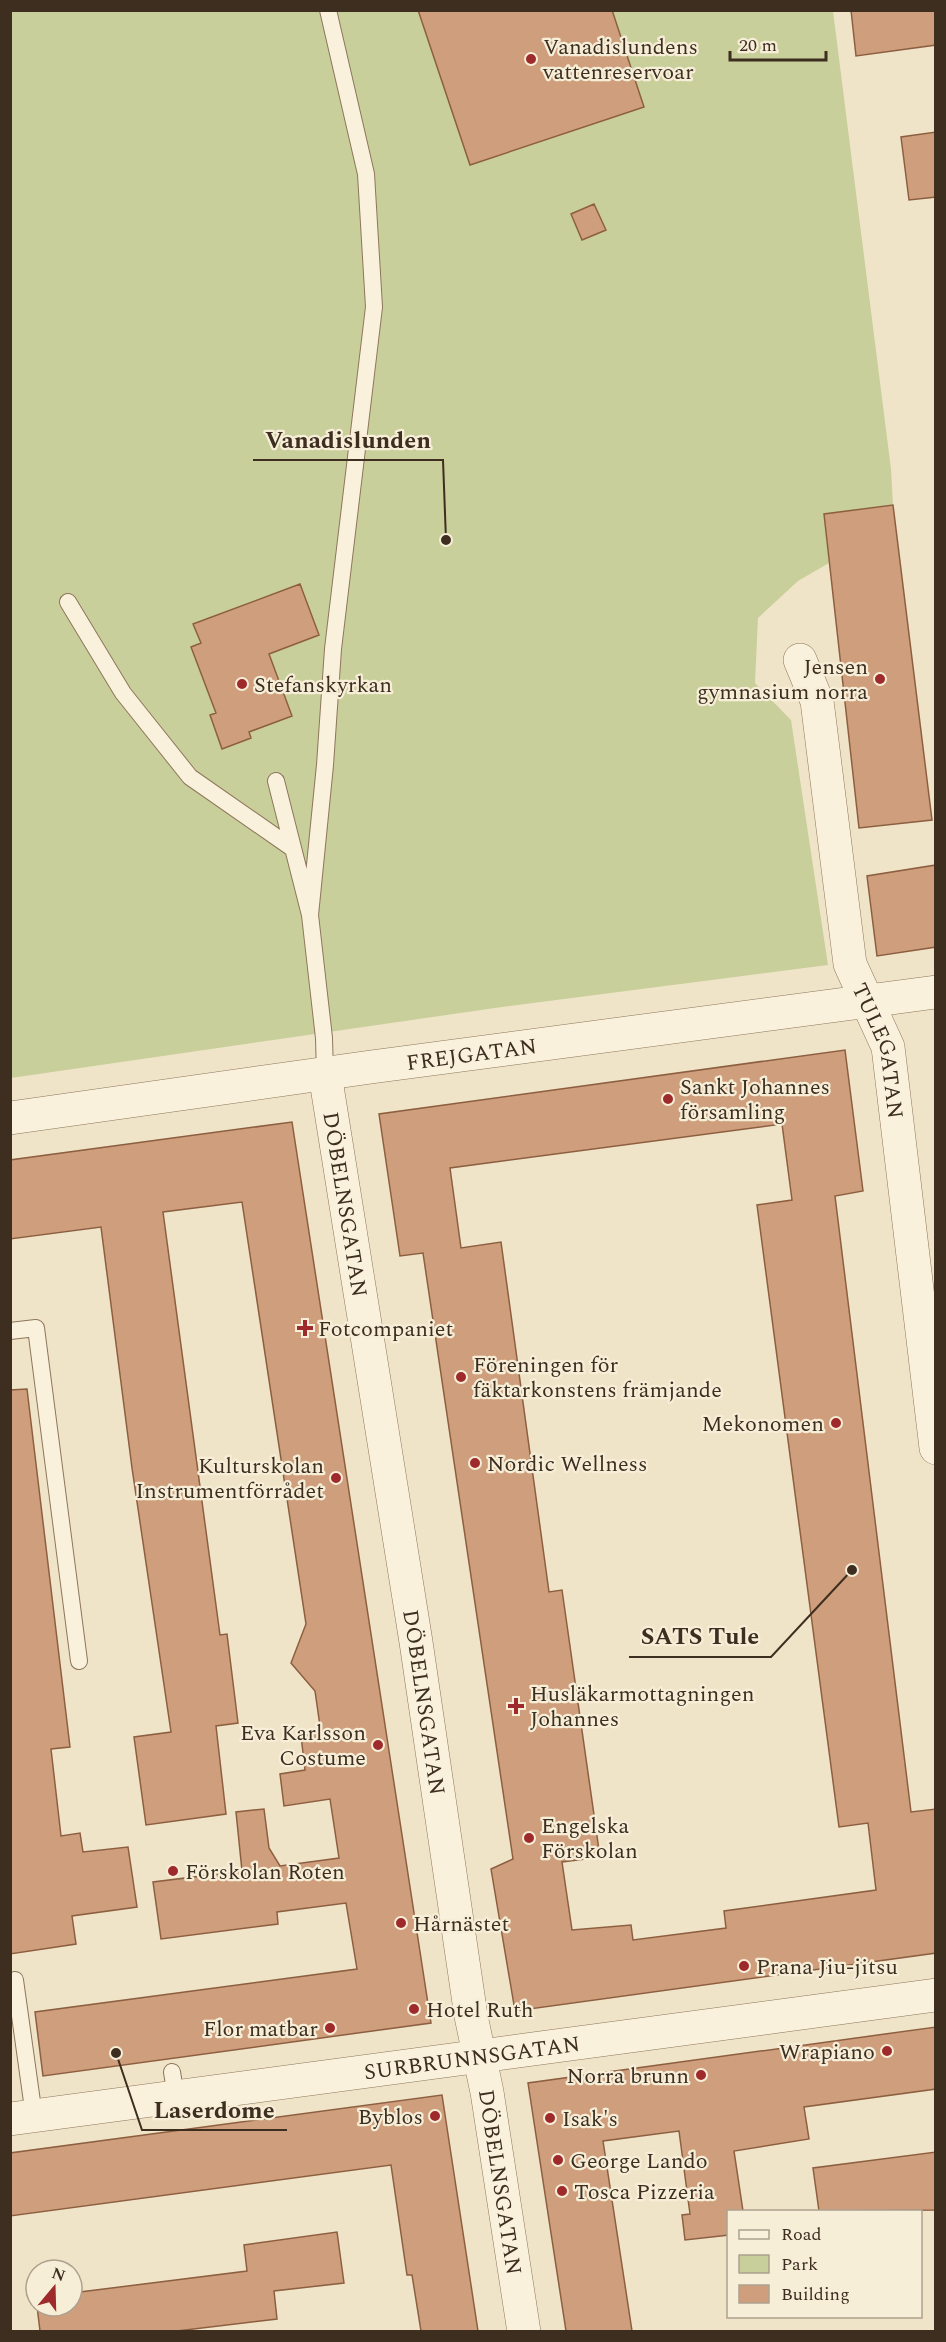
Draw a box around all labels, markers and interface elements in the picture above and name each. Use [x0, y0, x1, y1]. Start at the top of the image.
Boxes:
scale bar [730, 24, 826, 62]
place label: Vanadislundens vattenreservoar [542, 31, 698, 89]
text: 20 m [739, 32, 777, 59]
marker: Vanadislundens vattenreservoar [524, 52, 538, 66]
callout: Vanadislunden [253, 418, 443, 460]
text: Vanadislunden [265, 423, 431, 459]
place label: Jensen gymnasium norra [697, 651, 868, 709]
place label: Stefanskyrkan [254, 669, 392, 702]
marker: Jensen gymnasium norra [873, 672, 887, 686]
marker: Stefanskyrkan [235, 677, 249, 691]
street label: TULEGATAN [843, 978, 911, 1121]
street label: FREJGATAN [404, 1030, 539, 1080]
place label: Sankt Johannes församling [680, 1071, 830, 1129]
marker: Sankt Johannes församling [661, 1092, 675, 1106]
street label: DÖBELNSGATAN [313, 1109, 376, 1300]
place label: Fotcompaniet [318, 1313, 453, 1346]
marker: Fotcompaniet [296, 1319, 314, 1337]
place label: Föreningen för fäktarkonstens främjande [473, 1349, 722, 1407]
marker: Föreningen för fäktarkonstens främjande [454, 1370, 468, 1384]
place label: Mekonomen [701, 1408, 824, 1441]
marker: Mekonomen [829, 1416, 843, 1430]
place label: Nordic Wellness [487, 1448, 647, 1481]
place label: Kulturskolan Instrumentförrådet [136, 1450, 324, 1508]
marker: Nordic Wellness [468, 1456, 482, 1470]
marker: Kulturskolan Instrumentförrådet [329, 1471, 343, 1485]
street label: DÖBELNSGATAN [393, 1607, 453, 1797]
callout: SATS Tule [629, 1615, 771, 1657]
text: SATS Tule [641, 1619, 759, 1655]
place label: Husläkarmottagningen Johannes [530, 1678, 755, 1736]
marker: Husläkarmottagningen Johannes [507, 1697, 525, 1715]
place label: Eva Karlsson Costume [240, 1717, 366, 1775]
marker: Eva Karlsson Costume [371, 1738, 385, 1752]
place label: Engelska Förskolan [541, 1810, 638, 1868]
marker: Engelska Förskolan [522, 1831, 536, 1845]
place label: Förskolan Roten [185, 1856, 345, 1889]
marker: Förskolan Roten [166, 1864, 180, 1878]
place label: Hårnästet [413, 1908, 509, 1941]
marker: Hårnästet [394, 1916, 408, 1930]
place label: Prana Jiu-jitsu [756, 1951, 898, 1984]
marker: Prana Jiu-jitsu [737, 1959, 751, 1973]
place label: Hotel Ruth [426, 1994, 534, 2027]
marker: Hotel Ruth [407, 2002, 421, 2016]
place label: Flor matbar [203, 2013, 318, 2046]
marker: Flor matbar [323, 2021, 337, 2035]
street label: SURBRUNNSGATAN [362, 2028, 582, 2089]
place label: Wrapiano [779, 2036, 875, 2069]
marker: Wrapiano [880, 2044, 894, 2058]
place label: Norra brunn [567, 2060, 689, 2093]
marker: Norra brunn [694, 2068, 708, 2082]
street label: DÖBELNSGATAN [469, 2087, 530, 2277]
callout: Laserdome [142, 2088, 287, 2130]
text: Laserdome [153, 2093, 275, 2129]
place label: Byblos [358, 2101, 423, 2134]
place label: Isak's [562, 2103, 618, 2136]
marker: Byblos [428, 2109, 442, 2123]
marker: Isak's [543, 2111, 557, 2125]
place label: George Lando [570, 2145, 708, 2178]
marker: George Lando [551, 2153, 565, 2167]
place label: Tosca Pizzeria [574, 2176, 715, 2209]
marker: Tosca Pizzeria [555, 2184, 569, 2198]
legend [727, 2210, 922, 2318]
text: Road [781, 2221, 822, 2248]
text: Park [781, 2251, 818, 2278]
north arrow [24, 2258, 84, 2318]
text: N [48, 2261, 69, 2288]
text: Building [781, 2281, 850, 2308]

